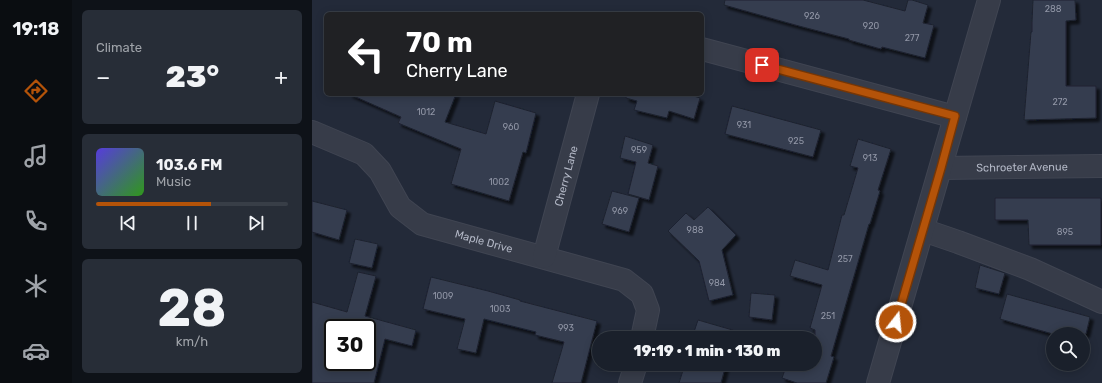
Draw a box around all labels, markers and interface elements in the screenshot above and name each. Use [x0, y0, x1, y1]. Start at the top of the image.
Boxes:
house number: 288 [1045, 4, 1062, 14]
house number: 926 [804, 11, 821, 21]
text: 19:18 [13, 18, 59, 40]
house number: 920 [863, 21, 879, 31]
text: 70 m [406, 26, 473, 59]
icon: left [340, 28, 392, 80]
house number: 277 [905, 33, 920, 43]
text: Climate [96, 40, 142, 55]
pin [745, 48, 779, 82]
icon: arrive [751, 54, 773, 76]
text: 23° [166, 59, 219, 95]
text: Cherry Lane [406, 60, 508, 82]
text: − [96, 64, 110, 91]
text: + [274, 64, 288, 91]
icon: directions [22, 77, 50, 105]
house number: 272 [1052, 97, 1068, 107]
house number: 1012 [417, 107, 435, 117]
house number: 931 [737, 120, 751, 130]
house number: 960 [503, 122, 519, 132]
house number: 925 [788, 136, 804, 146]
icon: music [22, 142, 50, 170]
street label: Cherry Lane [552, 144, 581, 208]
house number: 959 [631, 145, 647, 155]
house number: 913 [863, 153, 877, 163]
text: 103.6 FM [156, 156, 222, 174]
street label: Schroeter Avenue [976, 160, 1068, 175]
text: Music [156, 174, 191, 189]
house number: 1002 [489, 177, 509, 187]
house number: 969 [612, 206, 628, 216]
icon: phone [22, 207, 50, 235]
icon: previous [117, 212, 139, 234]
icon: pause [181, 212, 203, 234]
icon: next [245, 212, 267, 234]
house number: 988 [687, 225, 704, 235]
street label: Maple Drive [453, 227, 514, 256]
house number: 895 [1057, 227, 1073, 237]
house number: 257 [837, 254, 853, 264]
icon: climate [22, 272, 50, 300]
text: 28 [157, 277, 227, 339]
house number: 984 [709, 278, 726, 288]
house number: 1009 [433, 291, 453, 301]
position arrow [875, 301, 917, 343]
house number: 1003 [490, 304, 510, 314]
house number: 251 [821, 311, 835, 321]
speed limit sign: 30 [324, 319, 376, 371]
house number: 993 [558, 323, 574, 333]
map controls [1046, 327, 1090, 371]
button: search [1046, 327, 1090, 371]
text: km/h [176, 334, 208, 349]
icon: car [22, 337, 50, 365]
text: 19:19 · 1 min · 130 m [634, 342, 780, 360]

